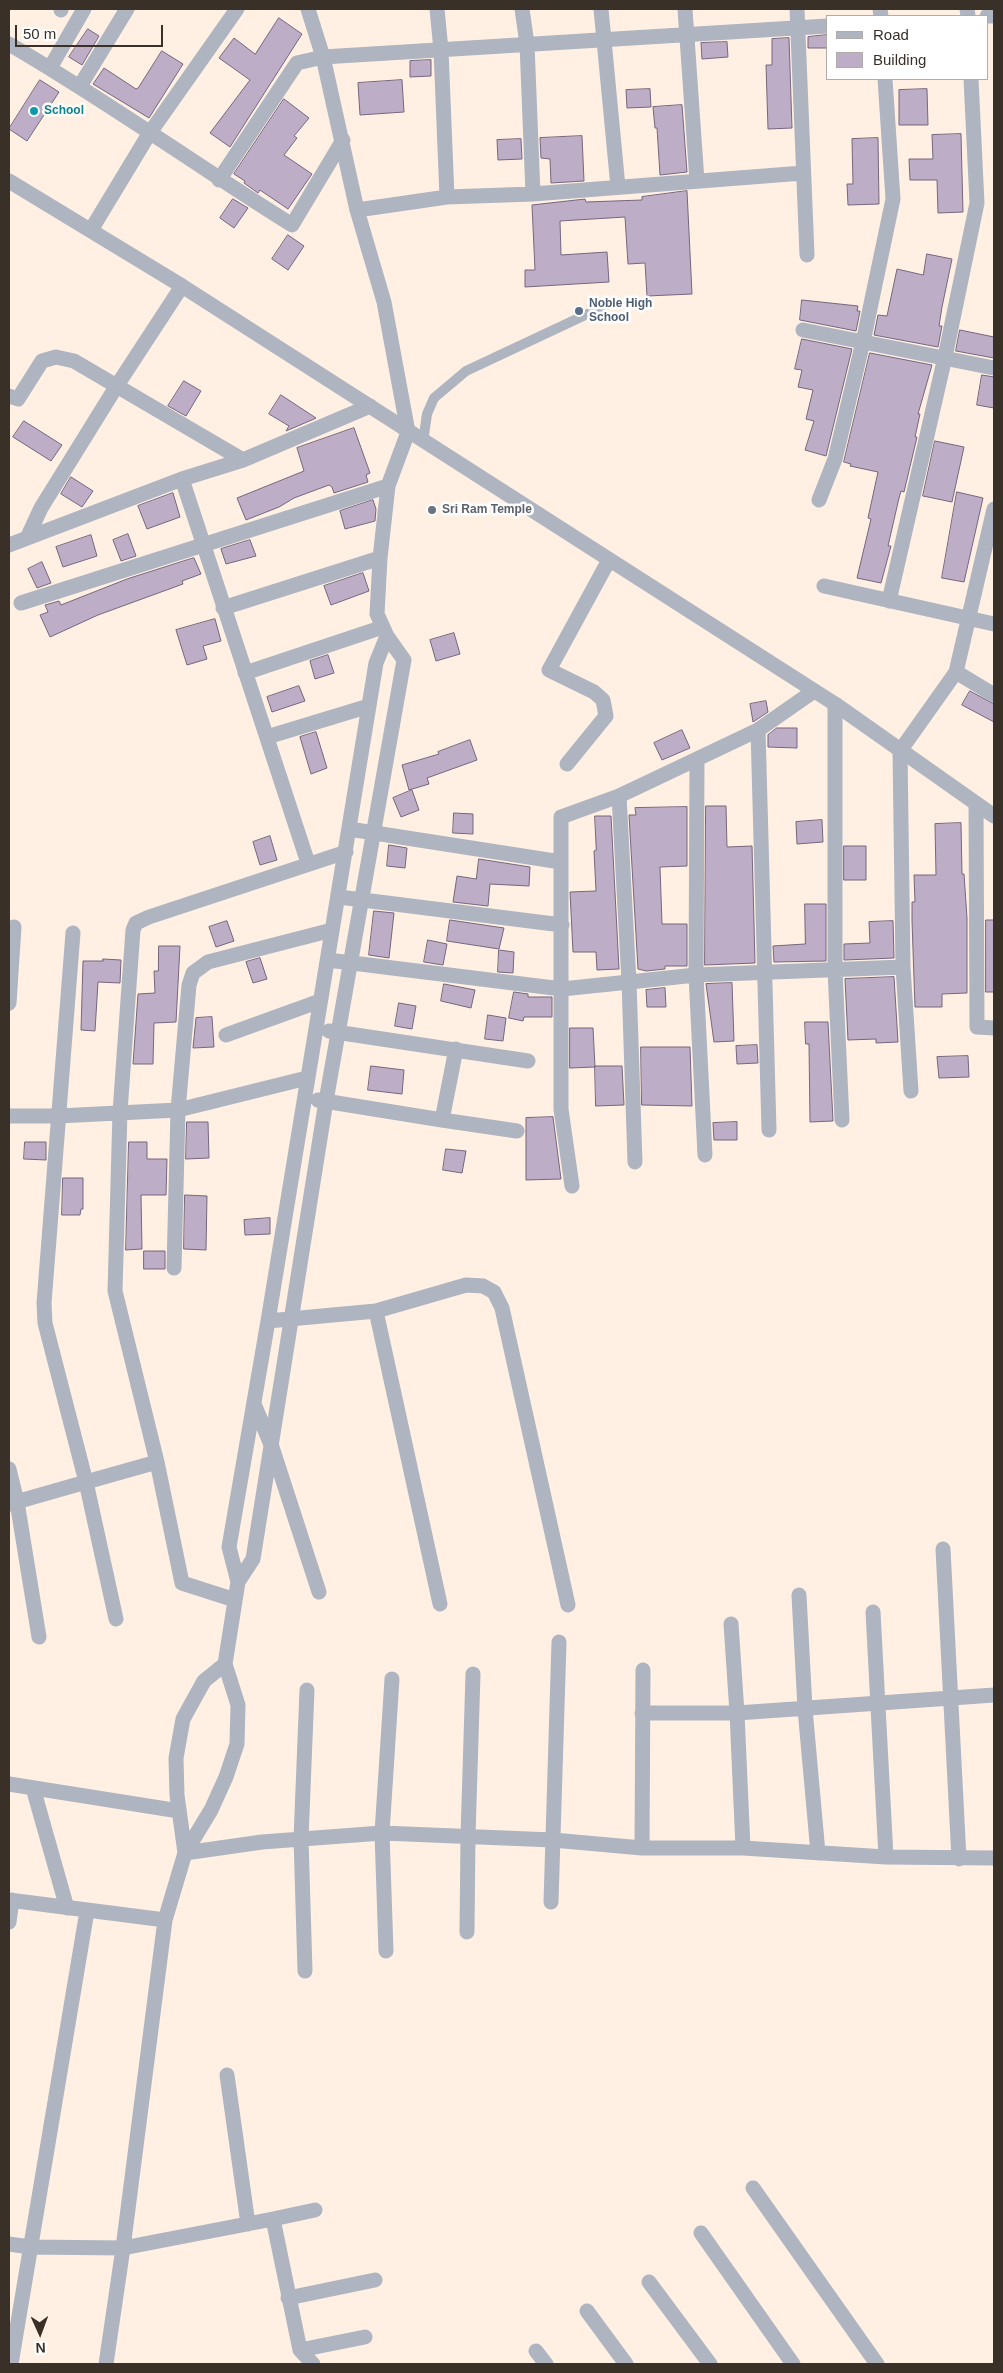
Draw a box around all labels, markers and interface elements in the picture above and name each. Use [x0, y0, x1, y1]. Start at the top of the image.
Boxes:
scale bar [18, 15, 165, 47]
legend [826, 15, 988, 80]
text: 50 m [23, 25, 56, 42]
text: Road [873, 26, 909, 43]
text: Building [873, 51, 926, 68]
place label: School [44, 104, 84, 118]
marker: School [28, 105, 40, 117]
place label: Noble High School [589, 297, 652, 325]
marker: Noble High School [573, 305, 585, 317]
place label: Sri Ram Temple [442, 503, 532, 517]
marker: Sri Ram Temple [426, 504, 438, 516]
north arrow [15, 2308, 65, 2358]
text: N [35, 2340, 46, 2356]

